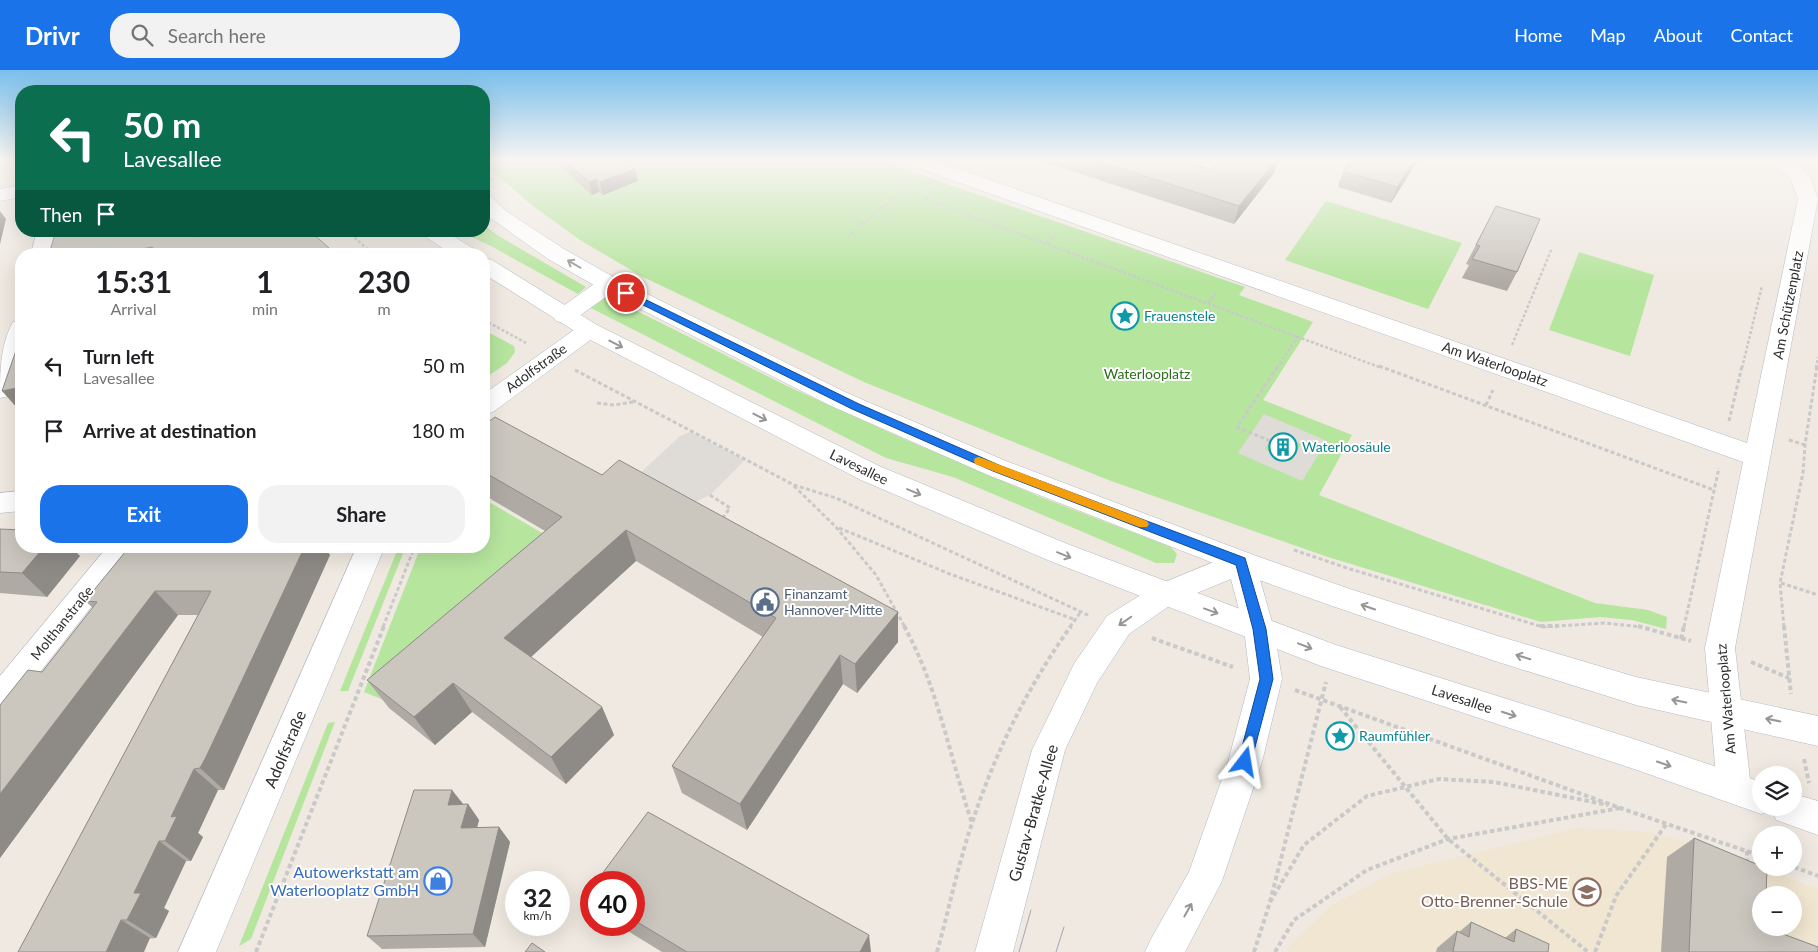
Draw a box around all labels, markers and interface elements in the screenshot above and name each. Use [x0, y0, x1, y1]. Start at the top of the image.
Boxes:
search box [110, 13, 460, 58]
text: Drivr [25, 21, 80, 50]
icon: search [128, 21, 156, 49]
text: Search here [168, 24, 266, 47]
text: Home [1514, 24, 1562, 46]
text: Map [1590, 24, 1626, 46]
text: About [1654, 24, 1703, 46]
text: Contact [1731, 24, 1793, 46]
text: 50 m [123, 103, 201, 145]
icon: left [40, 105, 105, 170]
text: Lavesallee [123, 145, 222, 172]
icon: arrive [92, 200, 120, 228]
text: Then [40, 203, 82, 226]
street label: Am Schützenplatz [1769, 249, 1806, 361]
one-way arrow [567, 259, 582, 269]
text: 15:31 [95, 263, 172, 299]
text: 1 [256, 263, 274, 299]
text: 230 [358, 263, 410, 299]
pin [605, 272, 647, 314]
icon: arrive [612, 279, 640, 307]
text: Arrival [110, 299, 157, 318]
text: min [252, 299, 278, 318]
text: m [377, 299, 391, 318]
place icon: Frauenstele [1110, 301, 1140, 331]
place label: Frauenstele [1144, 307, 1215, 324]
street label: Am Waterlooplatz [1440, 337, 1550, 390]
one-way arrow [608, 339, 623, 349]
street label: Adolfstraße [502, 340, 570, 396]
text: Turn left [83, 345, 154, 368]
icon: left [40, 352, 68, 380]
text: 50 m [422, 354, 465, 377]
park label: Waterlooplatz [1104, 365, 1190, 382]
text: Lavesallee [83, 368, 155, 387]
one-way arrow [753, 412, 768, 422]
icon: arrive [40, 417, 68, 445]
text: Arrive at destination [83, 419, 256, 442]
text: 180 m [411, 419, 465, 442]
building icon: Waterloosäule [1268, 432, 1298, 462]
place label: Waterloosäule [1302, 438, 1391, 455]
street label: Lavesallee [827, 445, 891, 488]
button: Exit [40, 485, 248, 543]
button: Share [258, 485, 465, 543]
one-way arrow [907, 488, 922, 497]
one-way arrow [1056, 550, 1071, 560]
street label: Molthanstraße [27, 582, 97, 663]
place label: Finanzamt Hannover-Mitte [784, 585, 882, 618]
public building icon: Finanzamt Hannover-Mitte [750, 587, 780, 617]
one-way arrow [1361, 602, 1376, 611]
one-way arrow [1203, 607, 1218, 616]
one-way arrow [1118, 616, 1132, 626]
one-way arrow [1297, 642, 1312, 652]
street label: Am Waterlooplatz [1712, 643, 1739, 755]
one-way arrow [1515, 651, 1531, 661]
street label: Lavesallee [1430, 681, 1495, 716]
one-way arrow [1671, 695, 1687, 705]
street label: Adolfstraße [260, 707, 309, 790]
one-way arrow [1501, 710, 1516, 719]
one-way arrow [1765, 715, 1781, 724]
place icon: Raumfühler [1325, 721, 1355, 751]
place label: Raumfühler [1359, 727, 1430, 744]
position arrow [1218, 735, 1270, 787]
street label: Gustav-Bratke-Allee [1004, 742, 1061, 884]
one-way arrow [1655, 760, 1671, 769]
map controls [1752, 766, 1802, 936]
button: layers [1752, 766, 1802, 816]
button: + [1752, 826, 1802, 876]
place label: Autowerkstatt am Waterlooplatz GmbH [270, 862, 419, 899]
shop icon: Autowerkstatt am Waterlooplatz GmbH [423, 866, 453, 896]
speed limit sign: 40 [580, 871, 645, 936]
place label: BBS-ME Otto-Brenner-Schule [1421, 873, 1568, 910]
school or university icon: BBS-ME Otto-Brenner-Schule [1572, 877, 1602, 907]
text: 32 [523, 882, 552, 912]
button: − [1752, 886, 1802, 936]
one-way arrow [1184, 903, 1194, 917]
text: km/h [523, 908, 552, 923]

